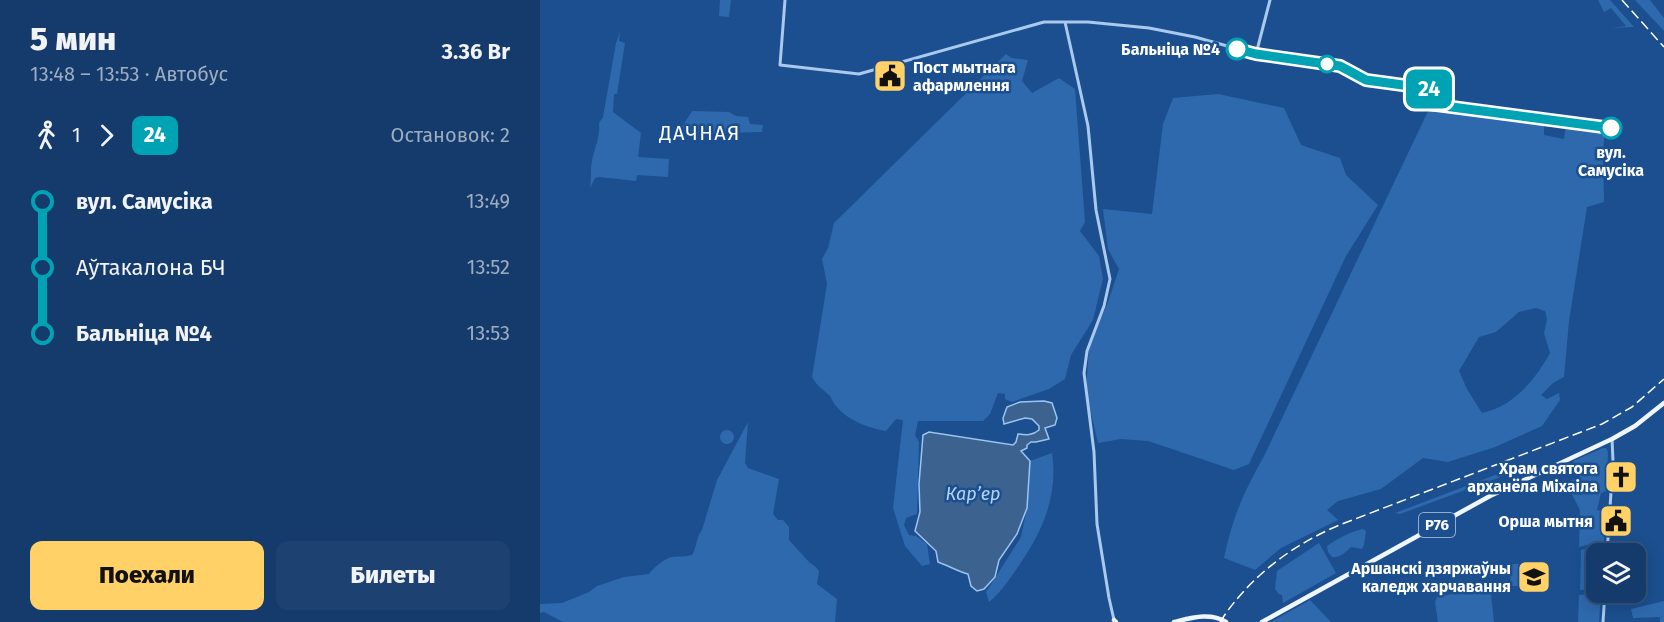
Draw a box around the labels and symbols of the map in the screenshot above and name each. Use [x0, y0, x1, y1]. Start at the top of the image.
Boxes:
marker: Бальніца №4 [1226, 38, 1248, 60]
place label: Бальніца №4 [1121, 40, 1220, 59]
unlabelled marker [1318, 55, 1336, 73]
public building icon: Пост мытнага афармлення [872, 58, 908, 94]
place label: Пост мытнага афармлення [913, 58, 1016, 95]
line badge: 24 [1402, 70, 1456, 109]
marker: вул. Самусіка [1600, 117, 1622, 139]
district label: ДАЧНАЯ [658, 121, 741, 145]
place label: вул. Самусіка [1578, 143, 1644, 180]
place label: Храм святога арханёла Міхаіла [1467, 459, 1598, 496]
church icon: Храм святога арханёла Міхаіла [1603, 459, 1639, 495]
water label: Карʼер [946, 483, 1000, 505]
public building icon: Орша мытня [1598, 503, 1634, 539]
place label: Орша мытня [1499, 512, 1593, 531]
road number: Р76 [1419, 513, 1455, 537]
place label: Аршанскі дзяржаўны каледж харчавання [1350, 559, 1511, 596]
school or university icon: Аршанскі дзяржаўны каледж харчавання [1516, 559, 1552, 595]

